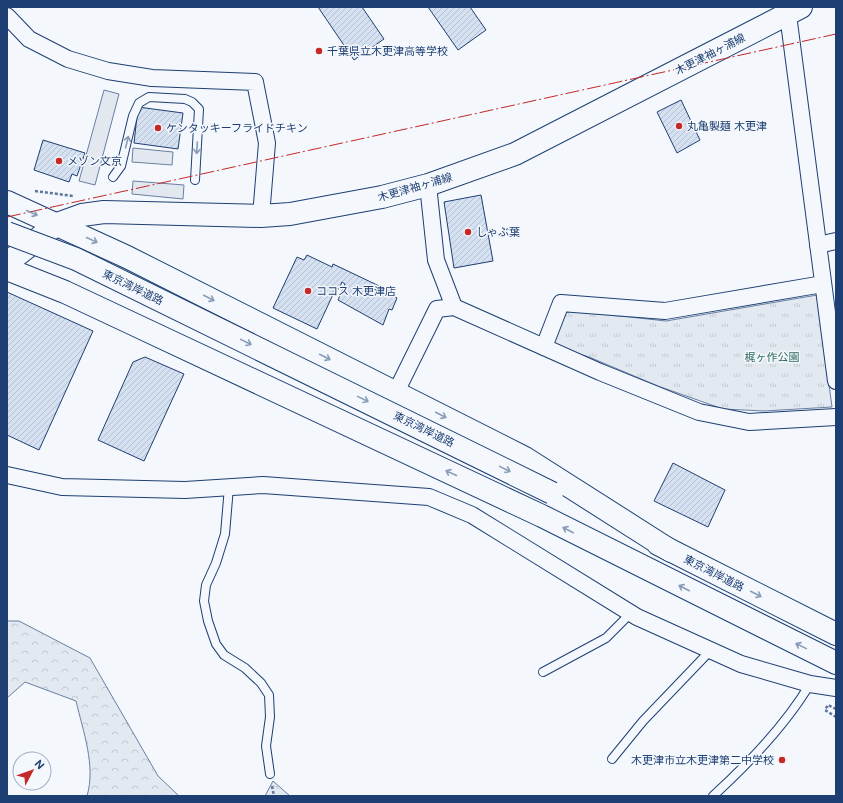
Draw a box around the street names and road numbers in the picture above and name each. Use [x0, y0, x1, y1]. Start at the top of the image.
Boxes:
street label: 木更津袖ヶ浦線 [673, 30, 747, 78]
street label: 木更津袖ヶ浦線 [376, 170, 454, 204]
street label: 東京湾岸道路 [100, 266, 166, 308]
street label: 東京湾岸道路 [391, 408, 457, 450]
street label: 東京湾岸道路 [681, 552, 747, 594]

